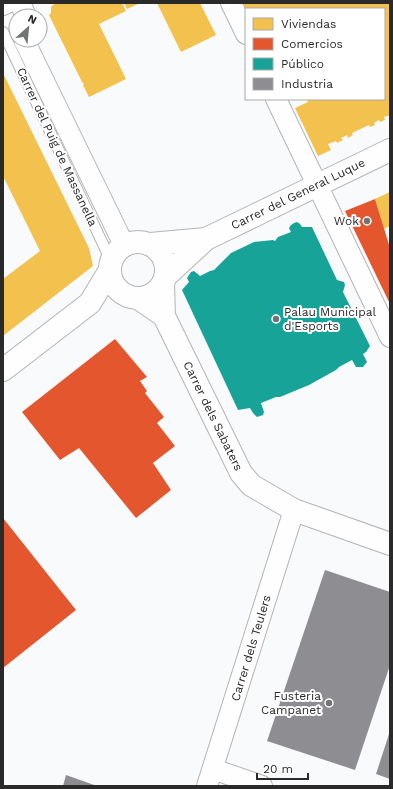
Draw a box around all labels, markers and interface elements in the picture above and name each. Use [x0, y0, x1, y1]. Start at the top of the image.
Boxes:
north arrow [8, 8, 48, 48]
legend [245, 8, 385, 100]
text: N [26, 12, 39, 27]
text: Viviendas [281, 17, 336, 31]
text: Comercios [281, 37, 343, 51]
text: Público [281, 57, 324, 71]
street label: Carrer del Puig de Massanella [14, 65, 100, 229]
text: Industria [281, 77, 333, 91]
street label: Carrer del General Luque [229, 155, 367, 233]
place label: Wok [334, 214, 359, 228]
marker: Wok [362, 216, 372, 226]
place label: Palau Municipal d'Esports [284, 305, 376, 333]
marker: Palau Municipal d'Esports [271, 314, 281, 324]
street label: Carrer dels Sabaters [180, 359, 246, 473]
street label: Carrer dels Teulers [228, 593, 274, 703]
place label: Fusteria Campanet [261, 689, 321, 717]
marker: Fusteria Campanet [324, 698, 334, 708]
scale bar [257, 755, 308, 781]
text: 20 m [263, 762, 293, 776]

